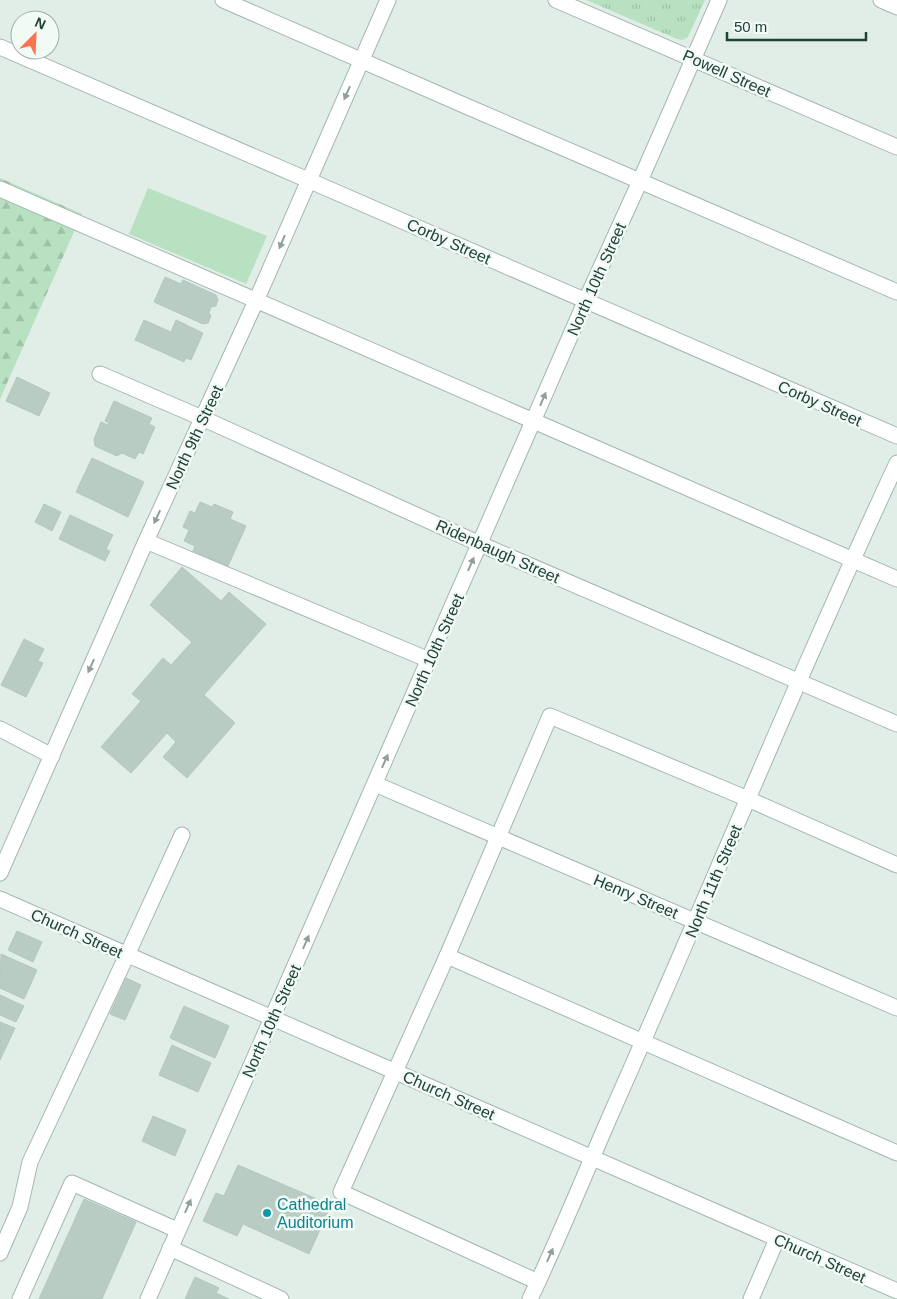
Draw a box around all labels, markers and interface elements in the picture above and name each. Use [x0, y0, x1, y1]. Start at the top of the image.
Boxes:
north arrow [10, 10, 60, 60]
scale bar [727, 10, 866, 42]
text: N [32, 14, 48, 32]
text: 50 m [734, 18, 767, 35]
street label: Powell Street [680, 47, 774, 101]
one-way arrow [343, 86, 351, 100]
street label: Corby Street [404, 215, 494, 268]
street label: North 10th Street [564, 220, 629, 338]
one-way arrow [277, 234, 285, 249]
street label: Corby Street [775, 377, 865, 430]
street label: North 9th Street [163, 382, 226, 492]
one-way arrow [540, 392, 548, 406]
one-way arrow [152, 510, 160, 524]
street label: Ridenbaugh Street [433, 517, 563, 587]
one-way arrow [468, 557, 476, 571]
street label: North 10th Street [402, 591, 467, 709]
one-way arrow [87, 659, 95, 673]
one-way arrow [381, 754, 389, 768]
street label: North 11th Street [682, 822, 745, 940]
street label: Henry Street [591, 871, 681, 922]
street label: Church Street [28, 906, 126, 962]
one-way arrow [302, 935, 310, 949]
street label: North 10th Street [239, 962, 304, 1080]
street label: Church Street [400, 1068, 498, 1124]
place label: Cathedral Auditorium [277, 1196, 353, 1231]
one-way arrow [185, 1199, 193, 1213]
marker: Cathedral Auditorium [261, 1207, 273, 1219]
street label: Church Street [771, 1231, 869, 1287]
one-way arrow [546, 1248, 554, 1262]

